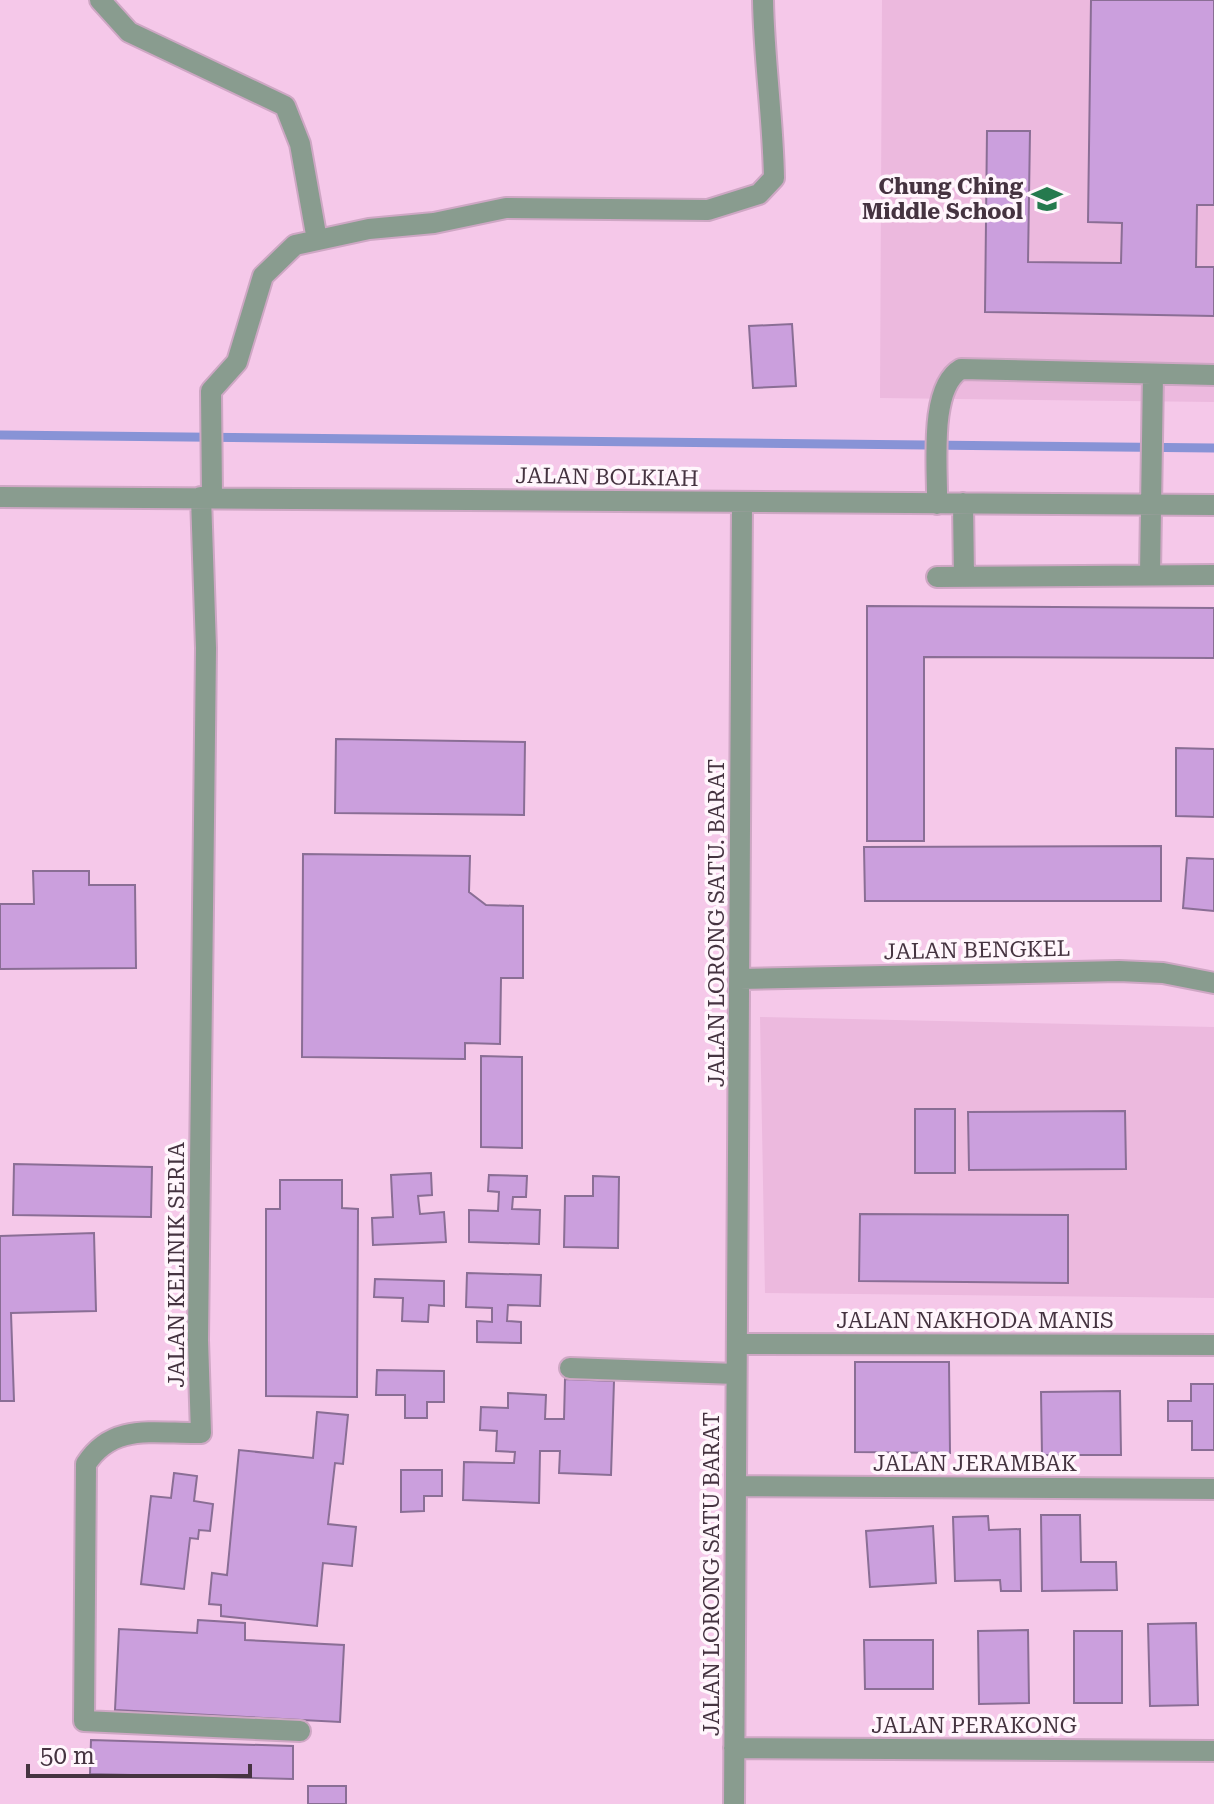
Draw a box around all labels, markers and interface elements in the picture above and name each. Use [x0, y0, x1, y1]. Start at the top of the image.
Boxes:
place label: Chung Ching Middle School [862, 174, 1023, 224]
school or university icon: Chung Ching Middle School [1030, 182, 1064, 216]
street label: JALAN BOLKIAH [515, 463, 699, 491]
street label: JALAN LORONG SATU. BARAT [704, 759, 729, 1087]
street label: JALAN BENGKEL [883, 936, 1071, 964]
street label: JALAN KELINIK SERIA [164, 1142, 189, 1388]
street label: JALAN NAKHODA MANIS [836, 1308, 1114, 1333]
street label: JALAN LORONG SATU BARAT [699, 1412, 724, 1736]
street label: JALAN JERAMBAK [873, 1451, 1077, 1476]
street label: JALAN PERAKONG [871, 1713, 1077, 1738]
scale bar [28, 1728, 250, 1778]
text: 50 m [40, 1742, 95, 1770]

